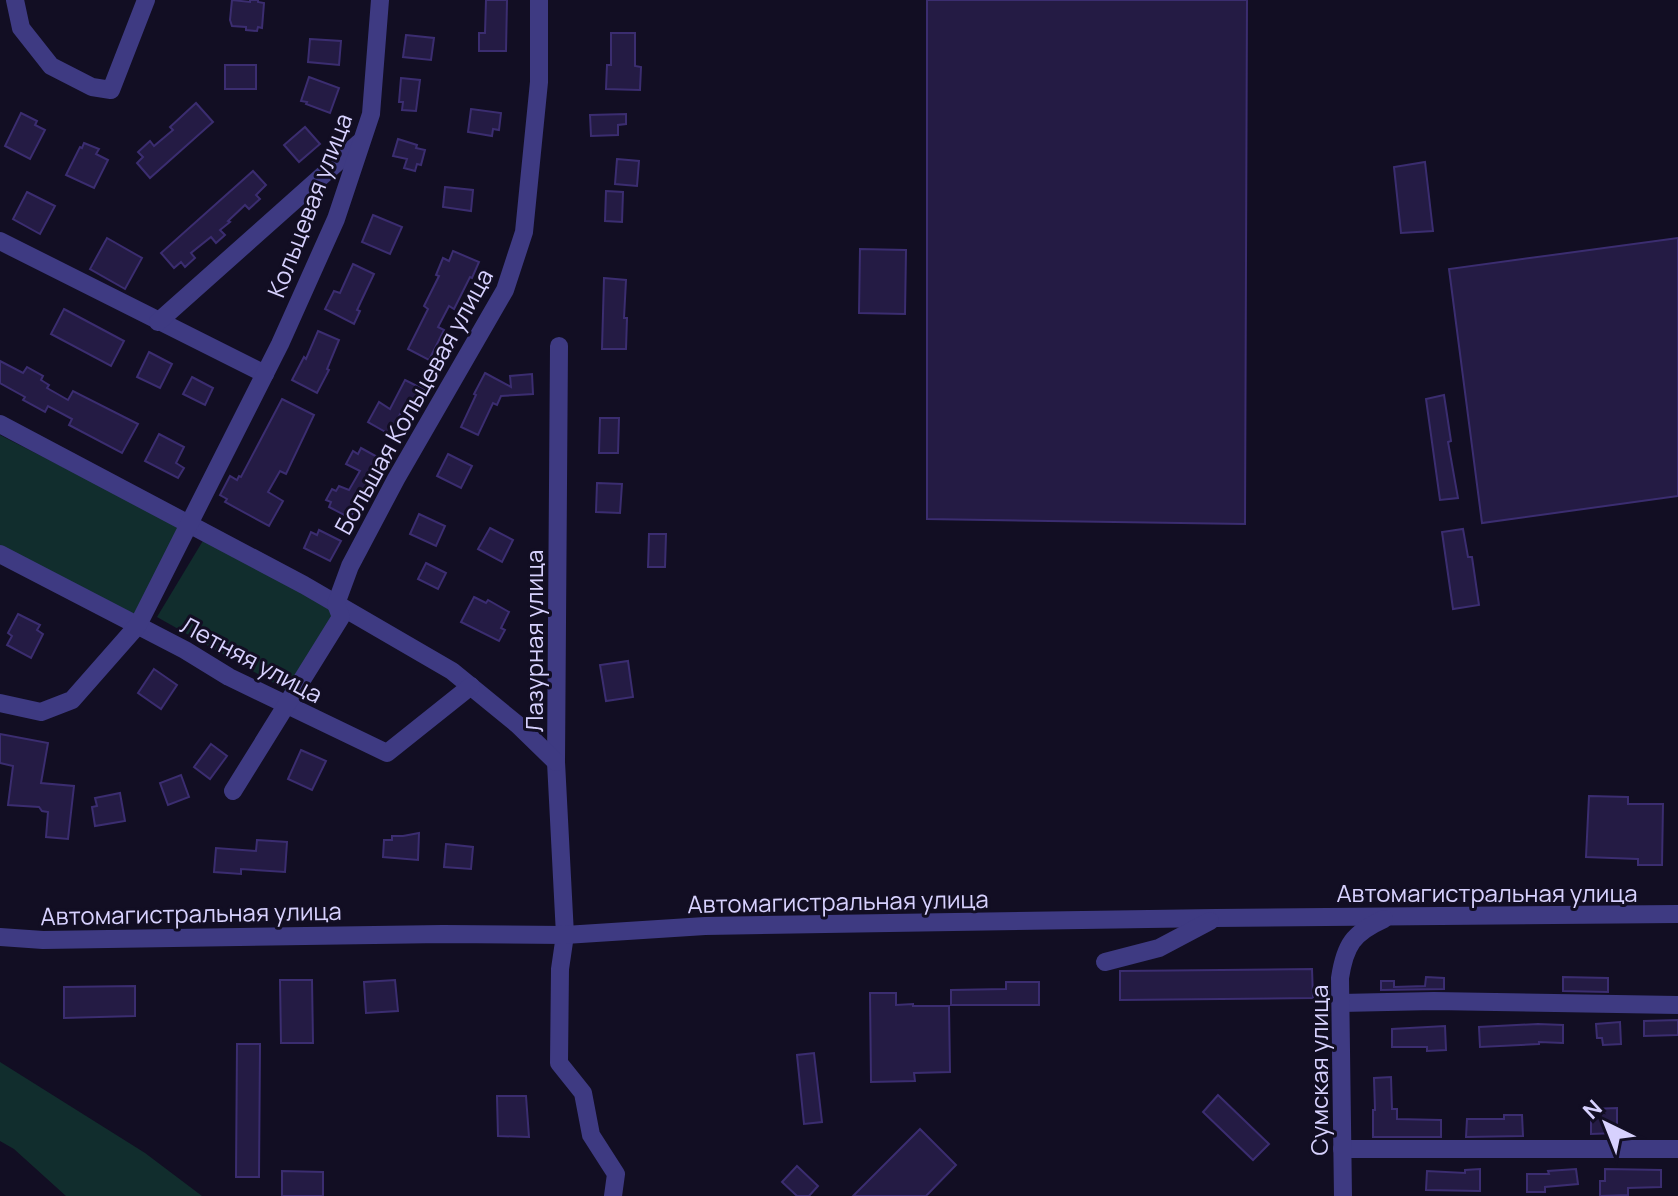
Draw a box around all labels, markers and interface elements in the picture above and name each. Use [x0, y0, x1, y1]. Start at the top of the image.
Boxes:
street label: Кольцевая улица [259, 108, 359, 302]
street label: Большая Кольцевая улица [326, 262, 500, 540]
street label: Лазурная улица [517, 550, 550, 732]
street label: Летняя улица [175, 608, 329, 710]
street label: Автомагистральная улица [1336, 876, 1638, 909]
street label: Автомагистральная улица [687, 882, 989, 920]
street label: Автомагистральная улица [40, 894, 342, 932]
street label: Сумская улица [1302, 985, 1335, 1155]
north arrow [1566, 1084, 1646, 1164]
text: N [1576, 1093, 1608, 1126]

